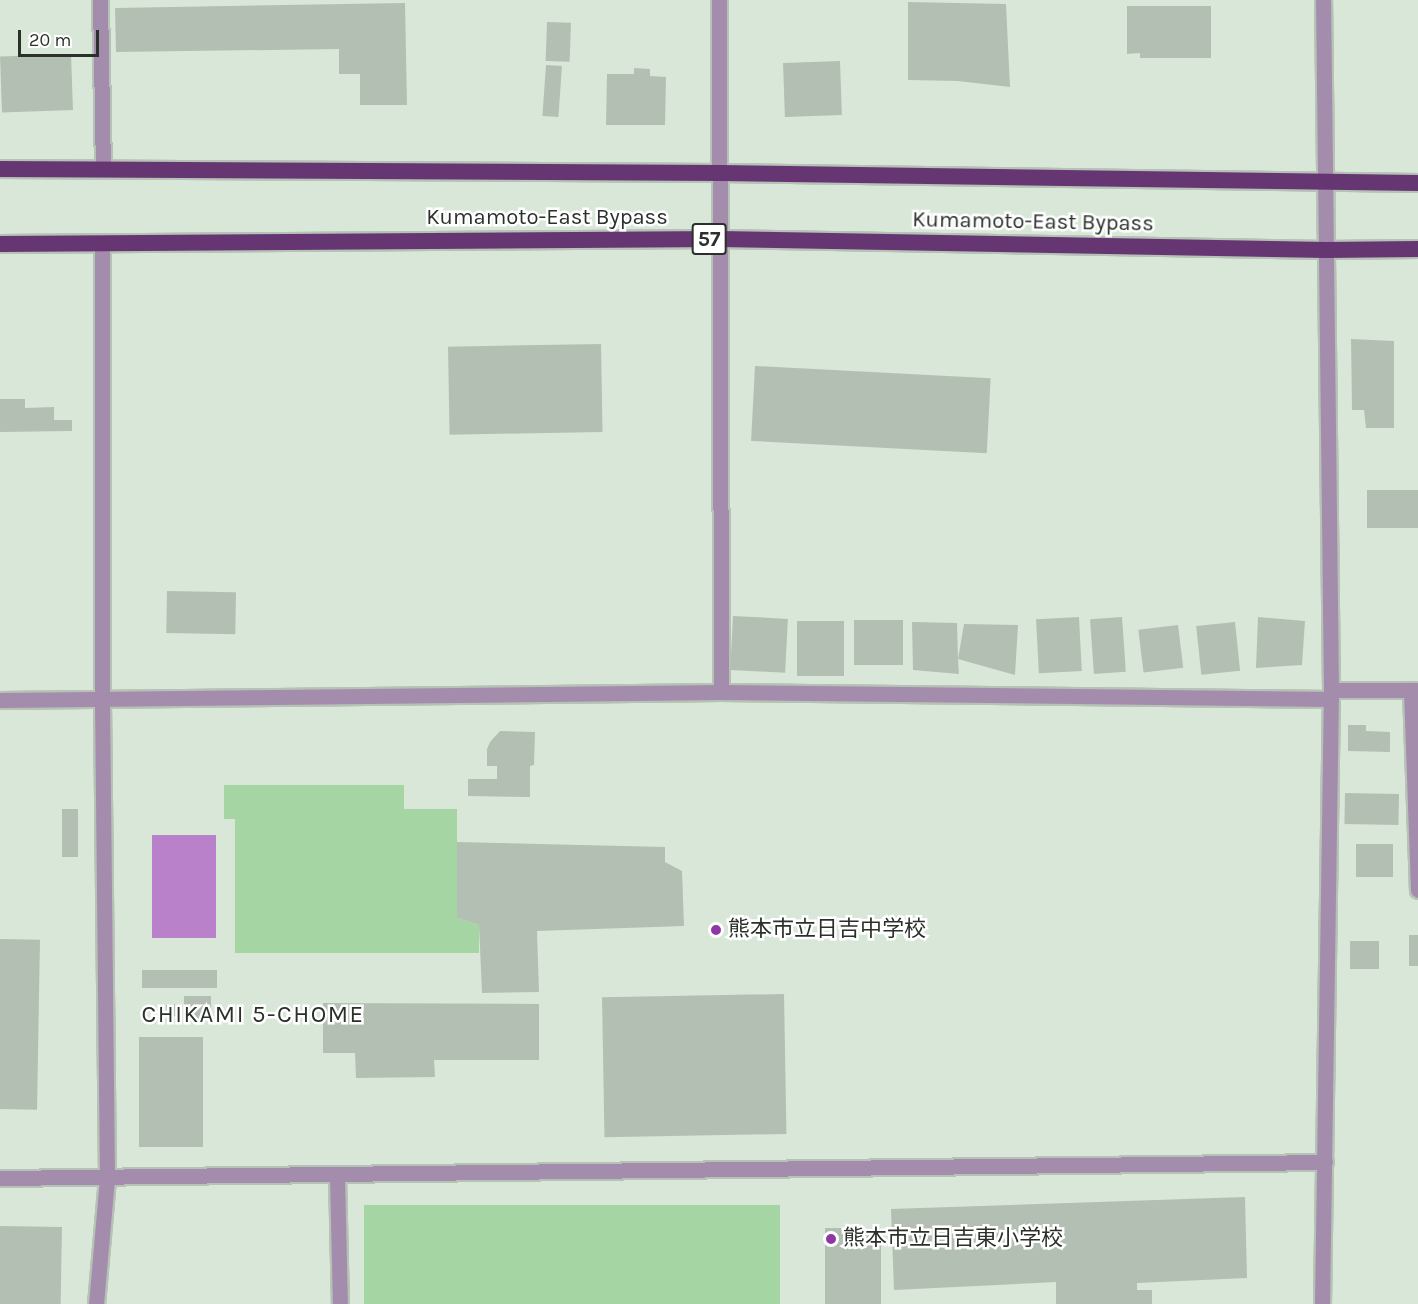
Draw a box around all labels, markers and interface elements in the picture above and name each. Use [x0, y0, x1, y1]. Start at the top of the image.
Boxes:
scale bar [21, 18, 102, 56]
text: 20 m [29, 29, 71, 51]
street label: Kumamoto-East Bypass [426, 205, 668, 231]
street label: Kumamoto-East Bypass [912, 207, 1154, 237]
road number: 57 [691, 221, 727, 257]
place label: 熊本市立日吉中学校 [728, 917, 926, 943]
marker: 熊本市立日吉中学校 [709, 923, 723, 937]
district label: CHIKAMI 5-CHOME [141, 1001, 365, 1029]
place label: 熊本市立日吉東小学校 [843, 1226, 1063, 1252]
marker: 熊本市立日吉東小学校 [824, 1232, 838, 1246]

